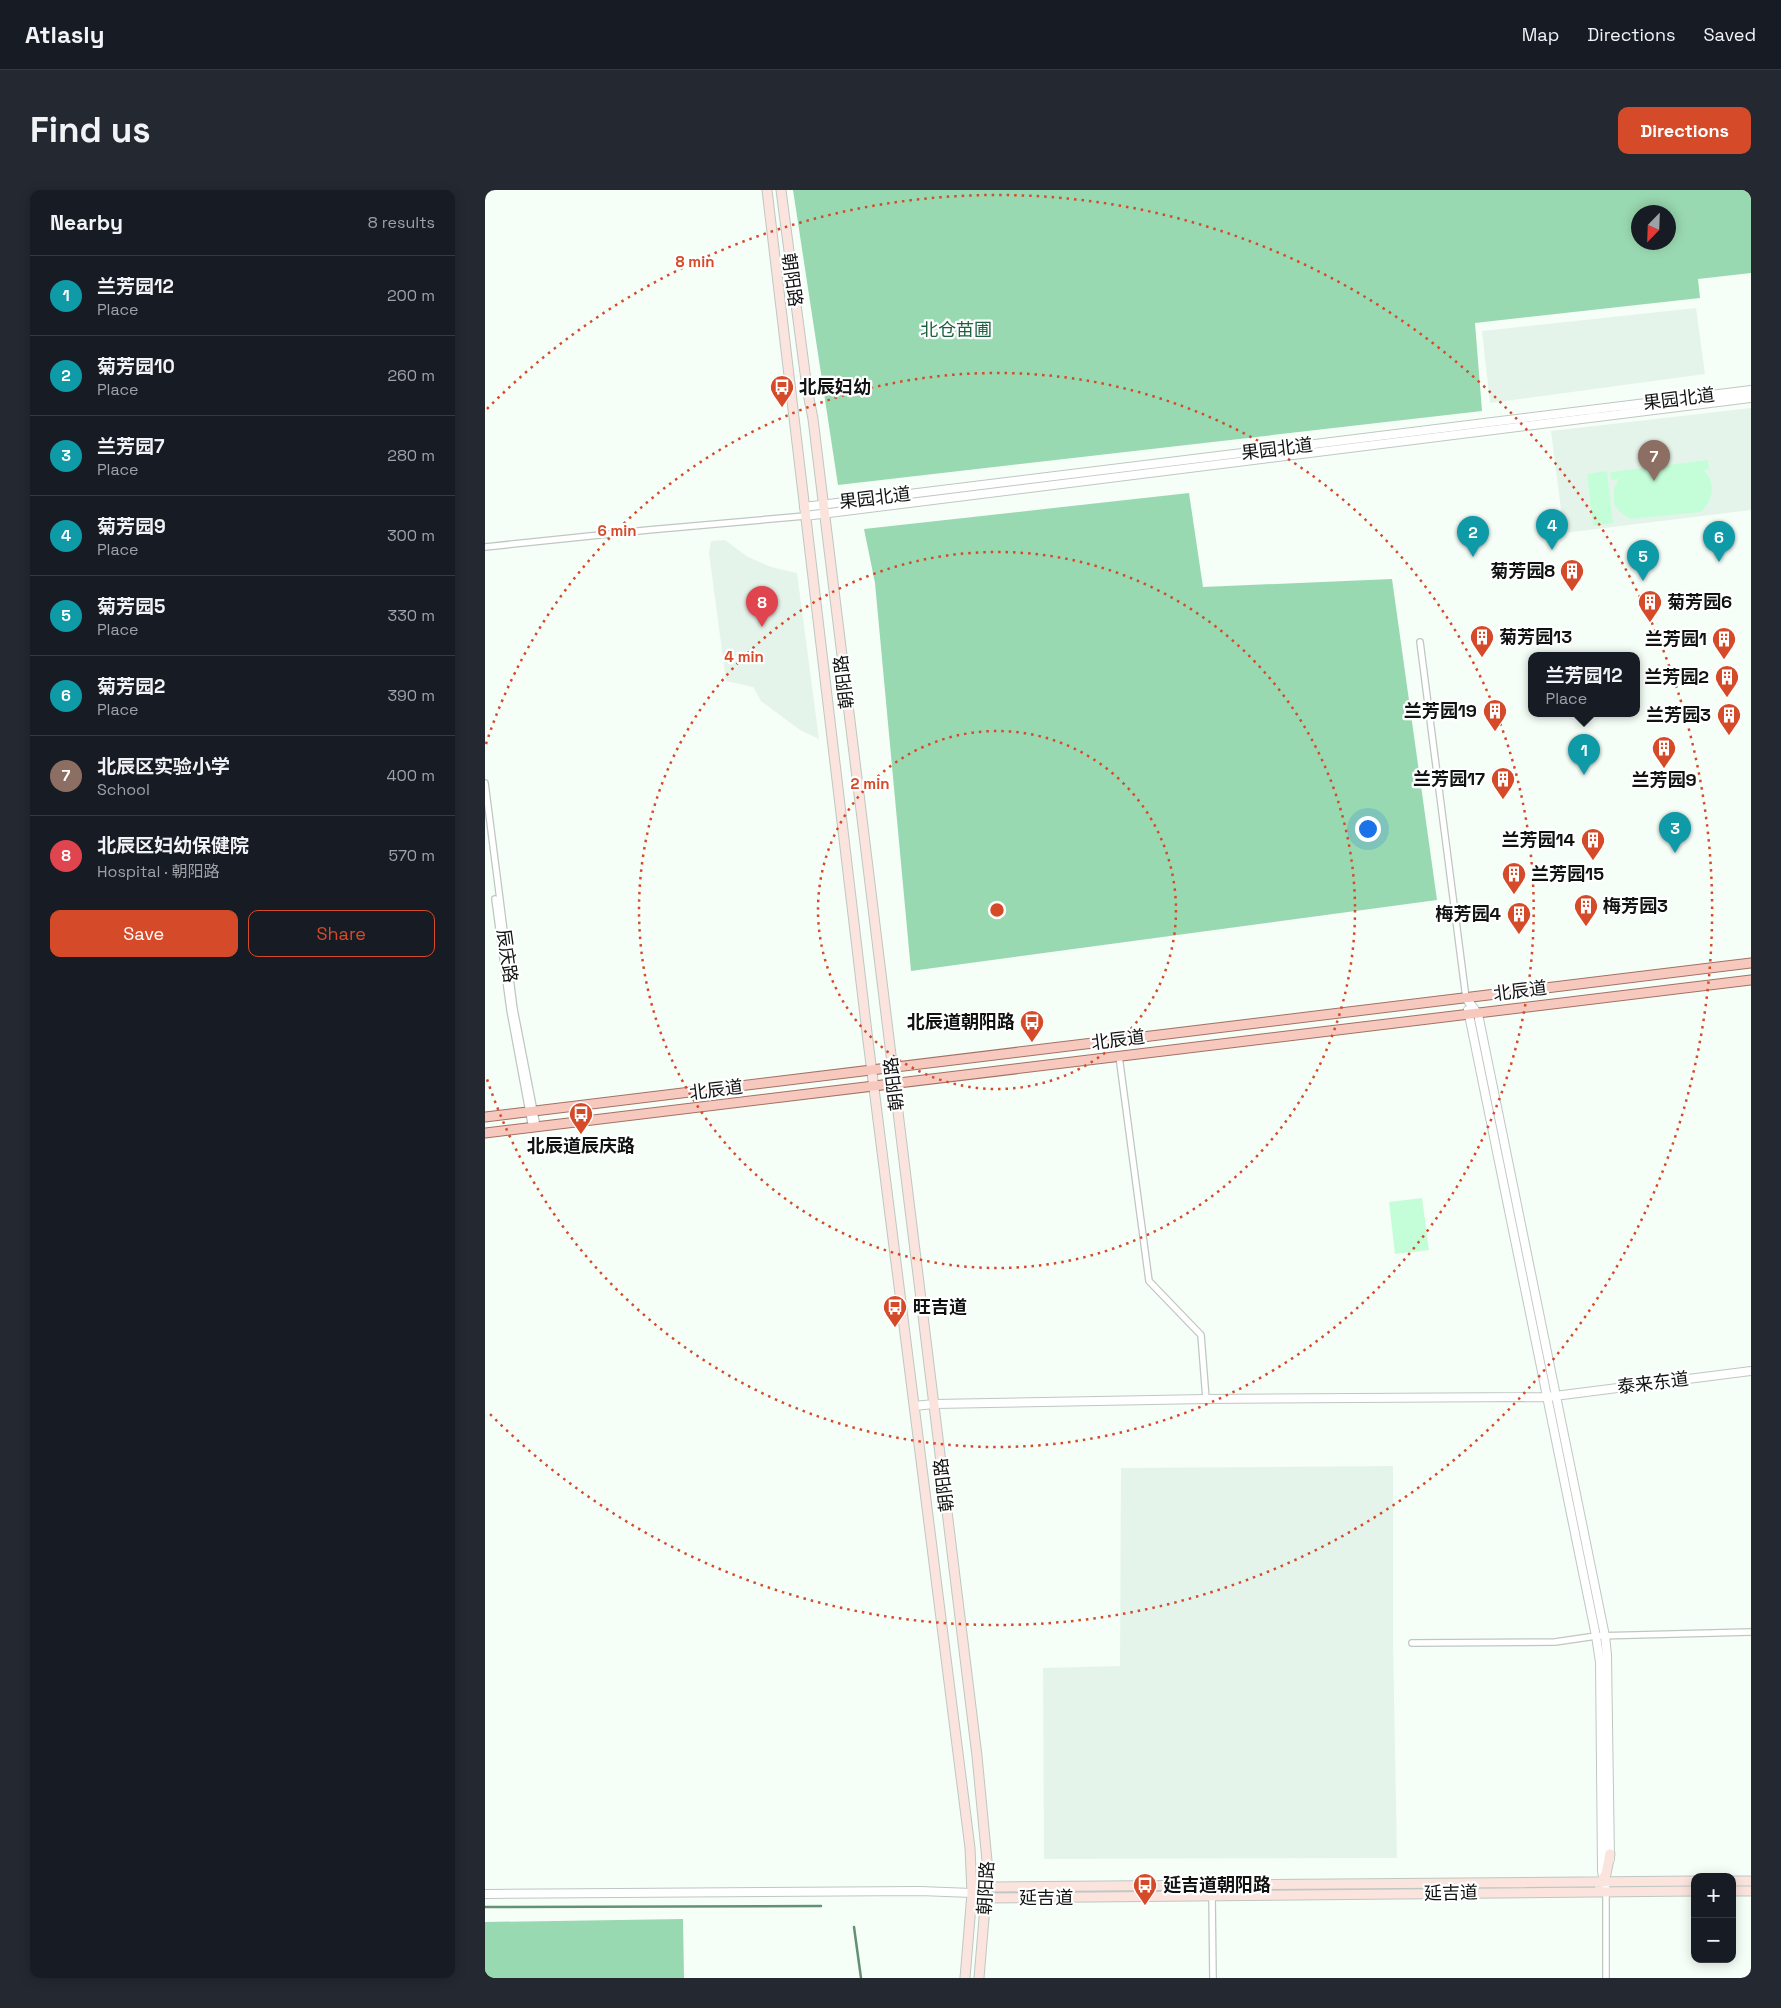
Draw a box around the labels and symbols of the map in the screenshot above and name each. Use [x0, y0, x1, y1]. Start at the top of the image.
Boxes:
north arrow [1631, 205, 1676, 250]
text: 8 min [676, 252, 714, 271]
street label: 朝阳路 [777, 252, 808, 308]
park label: 北仓苗圃 [920, 318, 992, 341]
bus stop icon: 北辰妇幼 [769, 374, 795, 408]
place label: 北辰妇幼 [799, 375, 871, 398]
street label: 果园北道 [1642, 383, 1716, 414]
street label: 果园北道 [1240, 433, 1314, 464]
pin: 7 [1638, 440, 1670, 481]
street label: 果园北道 [838, 482, 912, 513]
pin: 4 [1536, 509, 1568, 550]
pin: 2 [1457, 516, 1489, 557]
text: 6 min [597, 521, 637, 540]
pin: 6 [1703, 521, 1735, 562]
pin: 5 [1627, 540, 1659, 581]
building icon: 菊芳园8 [1559, 558, 1585, 592]
place label: 菊芳园8 [1490, 559, 1555, 582]
pin: 8 [746, 586, 778, 627]
building icon: 菊芳园6 [1637, 589, 1663, 623]
place label: 菊芳园6 [1667, 590, 1732, 613]
building icon: 菊芳园13 [1469, 624, 1495, 658]
place label: 菊芳园13 [1499, 625, 1572, 648]
building icon: 兰芳园1 [1711, 626, 1737, 660]
place label: 兰芳园1 [1645, 627, 1707, 650]
text: 4 min [724, 647, 764, 666]
street label: 朝阳路 [829, 654, 858, 710]
building icon: 兰芳园2 [1714, 664, 1740, 698]
place label: 兰芳园2 [1644, 665, 1709, 688]
building icon: 兰芳园19 [1482, 698, 1508, 732]
place label: 兰芳园19 [1404, 699, 1477, 722]
building icon: 兰芳园3 [1716, 702, 1742, 736]
place label: 兰芳园3 [1646, 703, 1711, 726]
pin: 1 [1568, 734, 1600, 775]
building icon: 兰芳园9 [1651, 735, 1677, 769]
building icon: 兰芳园17 [1490, 766, 1516, 800]
place label: 兰芳园17 [1413, 767, 1485, 790]
place label: 兰芳园9 [1631, 768, 1697, 791]
text: 2 min [851, 774, 889, 793]
pin: 3 [1659, 812, 1691, 853]
your location [1355, 816, 1381, 842]
building icon: 兰芳园14 [1580, 827, 1606, 861]
place label: 兰芳园14 [1501, 828, 1576, 851]
building icon: 兰芳园15 [1501, 861, 1527, 895]
place label: 兰芳园15 [1531, 862, 1604, 885]
building icon: 梅芳园3 [1573, 893, 1599, 927]
place label: 梅芳园3 [1603, 894, 1668, 917]
centre of rings [988, 901, 1006, 919]
building icon: 梅芳园4 [1506, 901, 1532, 935]
place label: 梅芳园4 [1436, 902, 1502, 925]
street label: 辰庆路 [492, 928, 523, 984]
street label: 北辰道 [1492, 976, 1548, 1005]
bus stop icon: 北辰道朝阳路 [1019, 1009, 1045, 1043]
place label: 北辰道朝阳路 [907, 1010, 1015, 1033]
street label: 北辰道 [1090, 1025, 1146, 1054]
street label: 朝阳路 [879, 1056, 908, 1112]
street label: 北辰道 [688, 1075, 744, 1104]
bus stop icon: 北辰道辰庆路 [568, 1101, 594, 1135]
place label: 北辰道辰庆路 [527, 1134, 635, 1157]
bus stop icon: 旺吉道 [882, 1294, 908, 1328]
place label: 旺吉道 [913, 1295, 967, 1318]
street label: 泰来东道 [1616, 1367, 1690, 1398]
street label: 朝阳路 [929, 1457, 958, 1513]
street label: 朝阳路 [973, 1860, 998, 1916]
bus stop icon: 延吉道朝阳路 [1132, 1872, 1158, 1906]
place label: 延吉道朝阳路 [1163, 1873, 1271, 1896]
street label: 延吉道 [1424, 1881, 1478, 1904]
street label: 延吉道 [1019, 1886, 1073, 1909]

